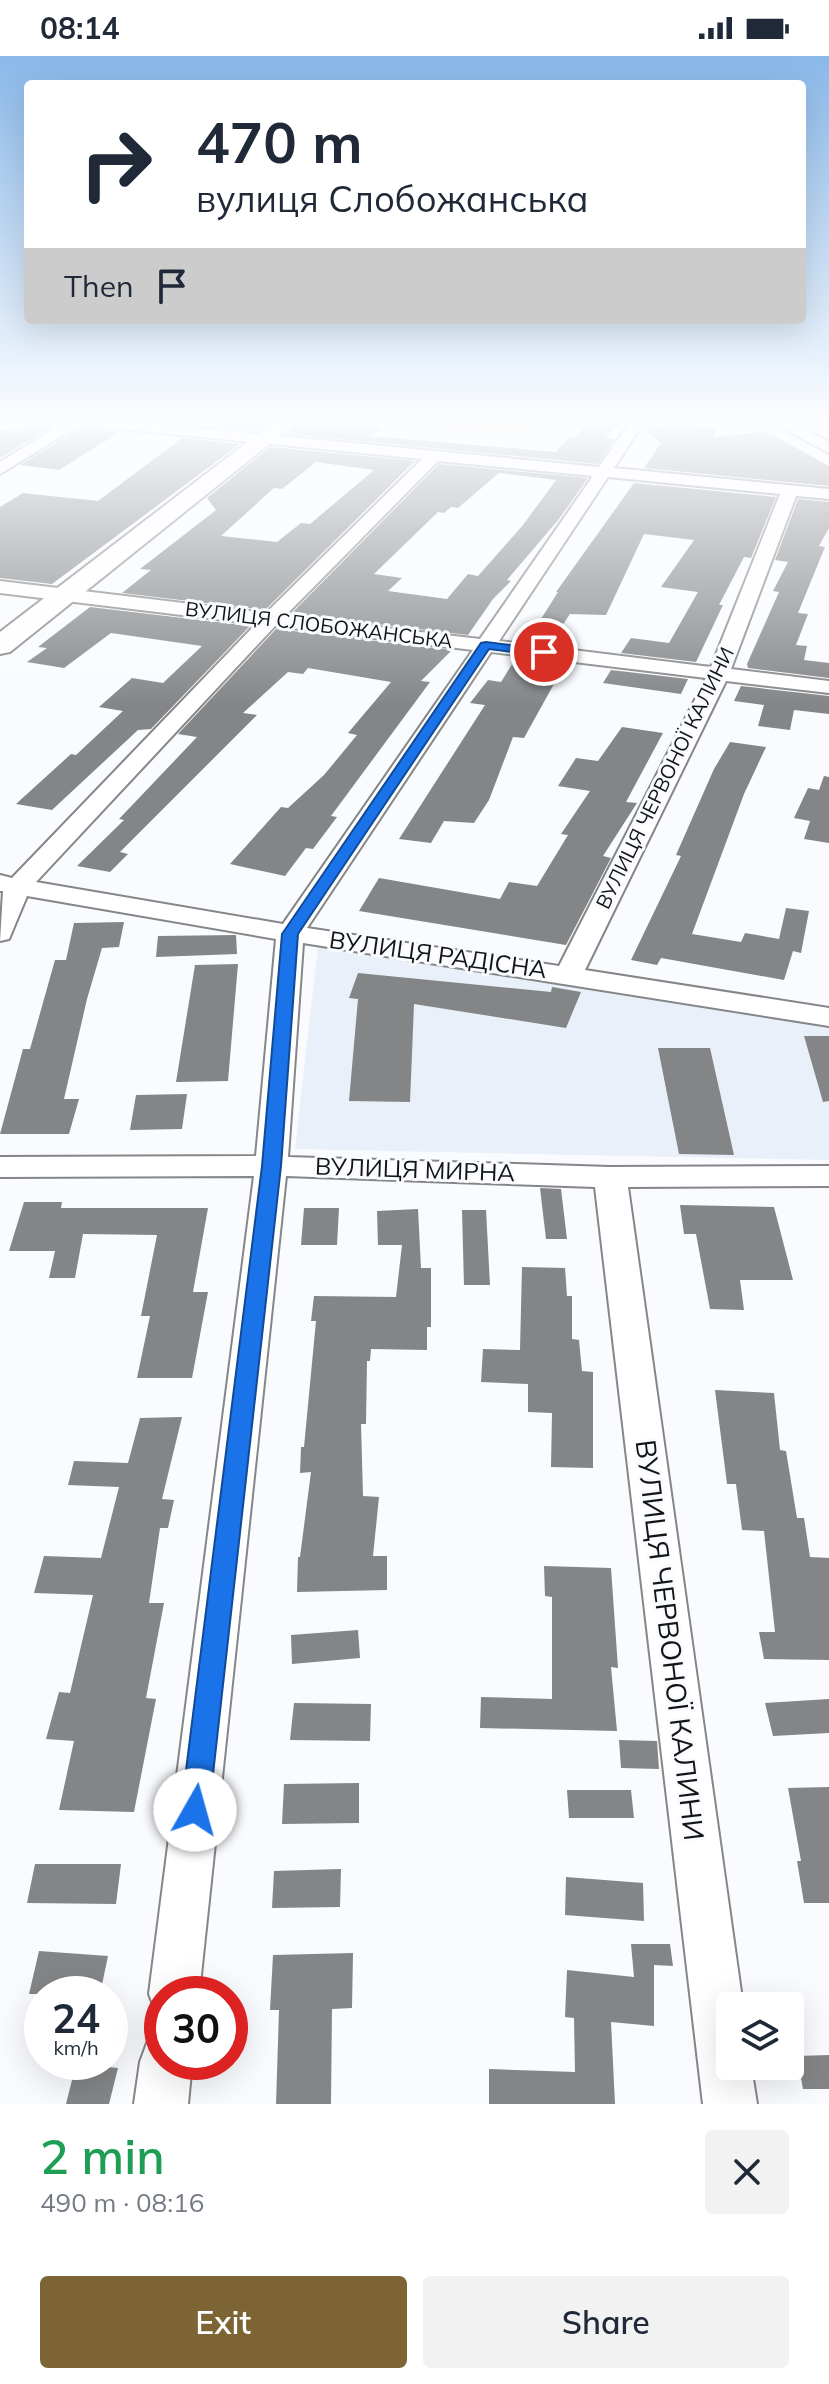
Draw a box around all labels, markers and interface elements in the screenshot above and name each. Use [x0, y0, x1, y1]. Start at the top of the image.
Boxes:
text: 08:14 [40, 9, 119, 47]
text: 470 m [196, 107, 363, 177]
icon: right [64, 112, 168, 216]
text: вулиця Слобожанська [196, 176, 589, 221]
icon: arrive [150, 264, 194, 308]
text: Then [64, 267, 134, 305]
street label: ВУЛИЦЯ СЛОБОЖАНСЬКА [184, 596, 454, 653]
pin [510, 618, 578, 686]
icon: arrive [522, 630, 566, 674]
street label: ВУЛИЦЯ ЧЕРВОНОЇ КАЛИНИ [590, 643, 739, 913]
street label: ВУЛИЦЯ РАДІСНА [328, 924, 549, 984]
street label: ВУЛИЦЯ МИРНА [315, 1151, 516, 1187]
street label: ВУЛИЦЯ ЧЕРВОНОЇ КАЛИНИ [629, 1438, 712, 1842]
position arrow [153, 1768, 237, 1852]
speed limit sign: 30 [144, 1976, 248, 2080]
map controls [716, 1992, 804, 2080]
button: layers [716, 1992, 804, 2080]
text: 24 [52, 1993, 100, 2043]
text: km/h [53, 2035, 99, 2060]
text: 2 min [40, 2126, 165, 2186]
button: close [705, 2130, 789, 2214]
text: 490 m · 08:16 [40, 2186, 204, 2219]
button: Exit [40, 2276, 407, 2368]
button: Share [423, 2276, 789, 2368]

